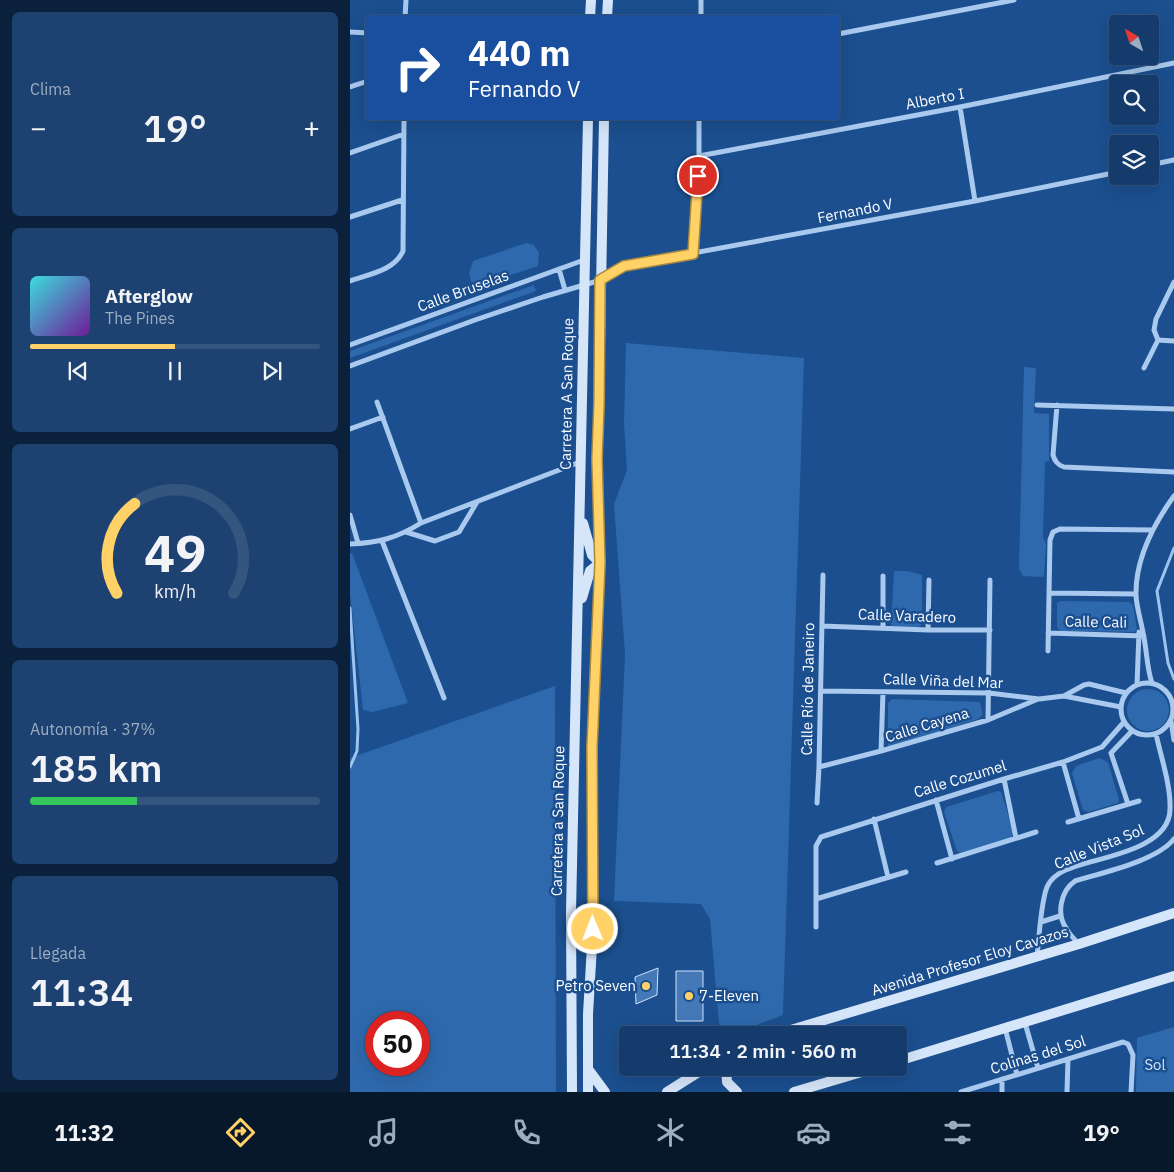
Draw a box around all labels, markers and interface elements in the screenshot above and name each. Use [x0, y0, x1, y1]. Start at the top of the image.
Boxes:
north arrow [1109, 15, 1159, 65]
map controls [1109, 15, 1159, 185]
text: 440 m [468, 30, 571, 76]
icon: right [385, 35, 450, 100]
text: Fernando V [468, 74, 580, 103]
button: search [1109, 75, 1159, 125]
text: Clima [30, 79, 71, 99]
street label: Alberto I [904, 84, 966, 113]
text: 19° [143, 103, 207, 152]
text: − [30, 109, 47, 146]
text: + [303, 109, 320, 146]
button: layers [1109, 135, 1159, 185]
pin [677, 155, 719, 197]
icon: arrive [684, 162, 712, 190]
street label: Fernando V [816, 194, 894, 227]
street label: Calle Bruselas [414, 265, 511, 316]
text: Afterglow [105, 284, 193, 308]
text: The Pines [105, 308, 175, 328]
street label: Carretera A San Roque [556, 318, 577, 470]
icon: previous [64, 357, 92, 385]
icon: pause [161, 357, 189, 385]
icon: next [258, 357, 286, 385]
text: 49 [144, 519, 206, 586]
text: km/h [154, 580, 196, 603]
street label: Calle Varadero [858, 604, 956, 627]
street label: Calle Cali [1065, 611, 1127, 632]
street label: Calle Río de Janeiro [797, 622, 818, 756]
street label: Calle Viña del Mar [883, 669, 1004, 692]
street label: Calle Cayena [883, 703, 971, 746]
text: Autonomía · 37% [30, 719, 155, 739]
text: 185 km [30, 743, 162, 792]
street label: Carretera a San Roque [547, 746, 568, 896]
street label: Calle Cozumel [911, 755, 1008, 802]
street label: Calle Vista Sol [1051, 820, 1147, 873]
position arrow [566, 902, 618, 954]
street label: Avenida Profesor Eloy Cavazos [869, 921, 1071, 1000]
text: Llegada [30, 943, 86, 963]
text: 11:34 [30, 967, 133, 1016]
place label: Petro Seven [555, 976, 636, 995]
marker: Petro Seven [640, 980, 652, 992]
place label: 7-Eleven [699, 986, 759, 1005]
marker: 7-Eleven [683, 990, 695, 1002]
speed limit sign: 50 [365, 1011, 430, 1076]
street label: Colinas del Sol [988, 1031, 1088, 1078]
text: 11:34 · 2 min · 560 m [669, 1039, 857, 1063]
park label: Sol [1144, 1055, 1166, 1074]
icon: directions [223, 1115, 258, 1150]
icon: music [366, 1115, 401, 1150]
icon: phone [509, 1115, 544, 1150]
icon: climate [653, 1115, 688, 1150]
icon: car [796, 1115, 831, 1150]
icon: filters [940, 1115, 975, 1150]
text: 11:32 [54, 1118, 114, 1147]
text: 19° [1083, 1118, 1120, 1147]

